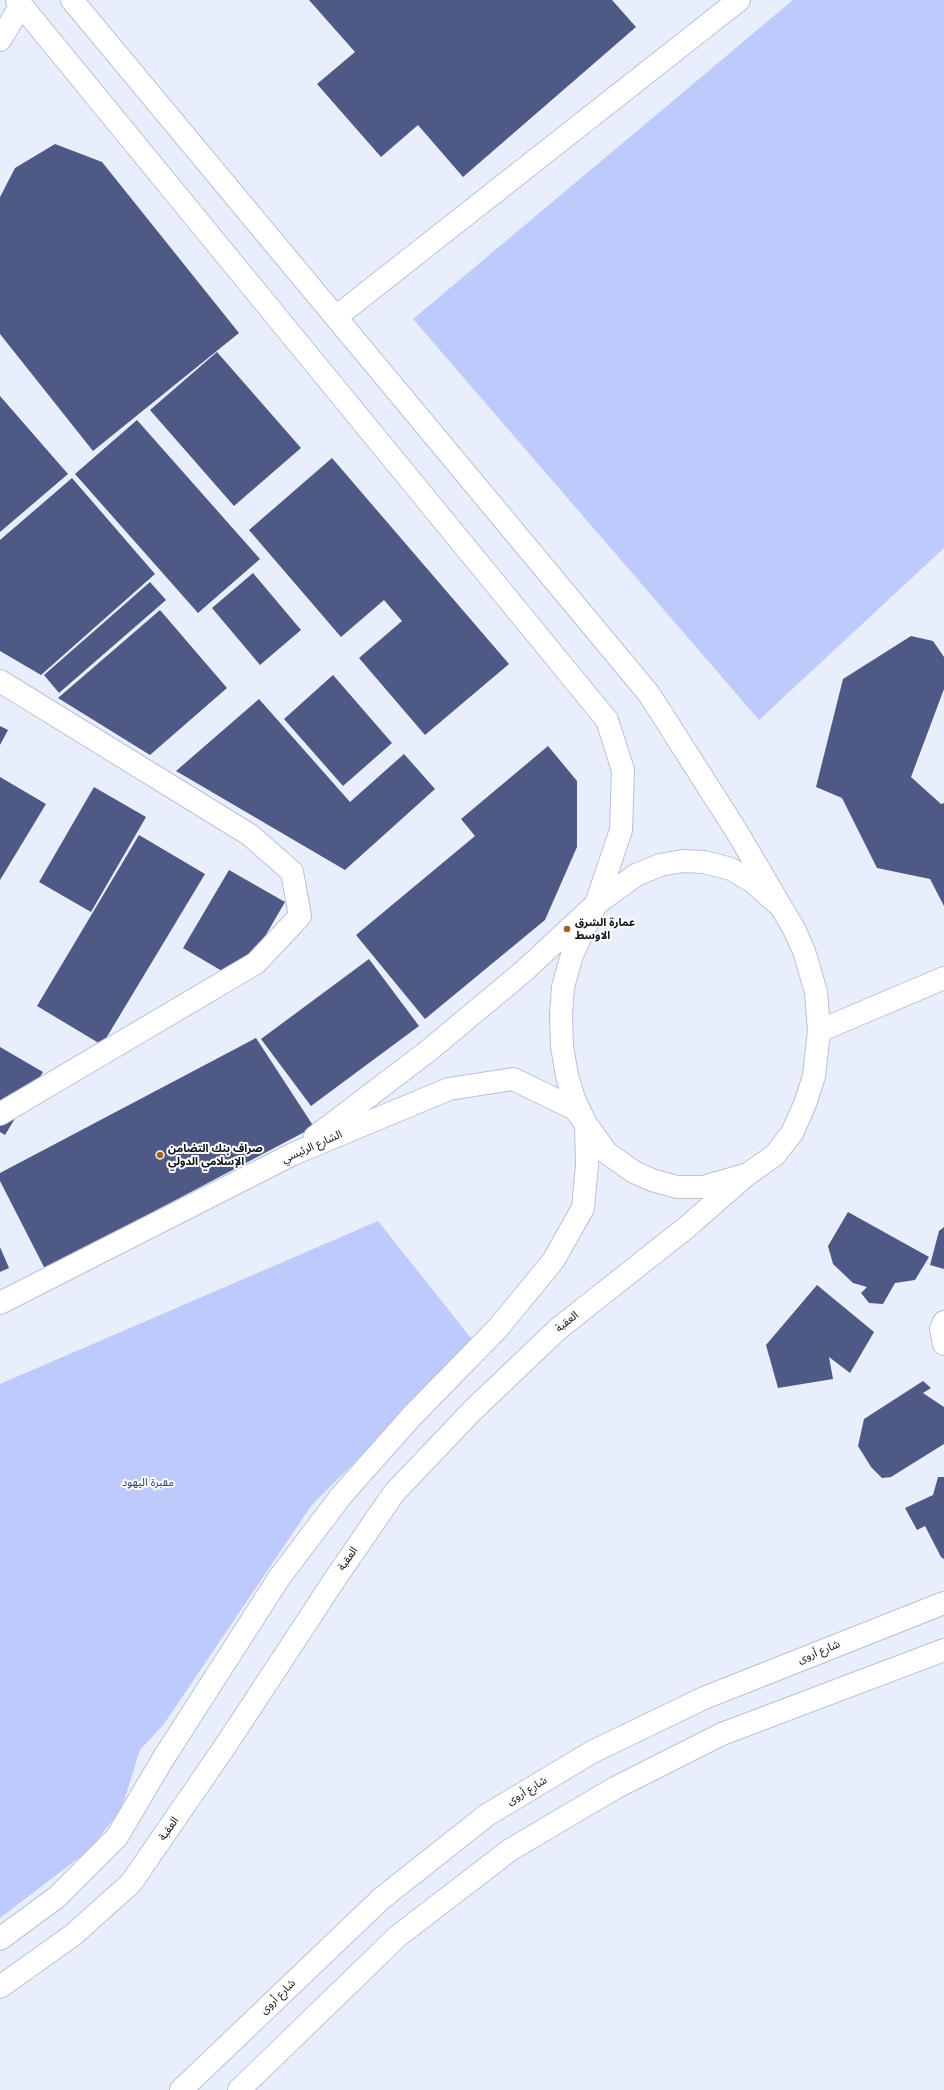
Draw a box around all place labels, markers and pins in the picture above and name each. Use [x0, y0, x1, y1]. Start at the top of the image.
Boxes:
place label: عمارة الشرق الاوسط [575, 916, 635, 942]
marker: عمارة الشرق الاوسط [562, 924, 572, 934]
place label: صراف بنك التضامن الإسلامي الدولي [168, 1142, 263, 1168]
marker: صراف بنك التضامن الإسلامي الدولي [155, 1150, 165, 1160]

